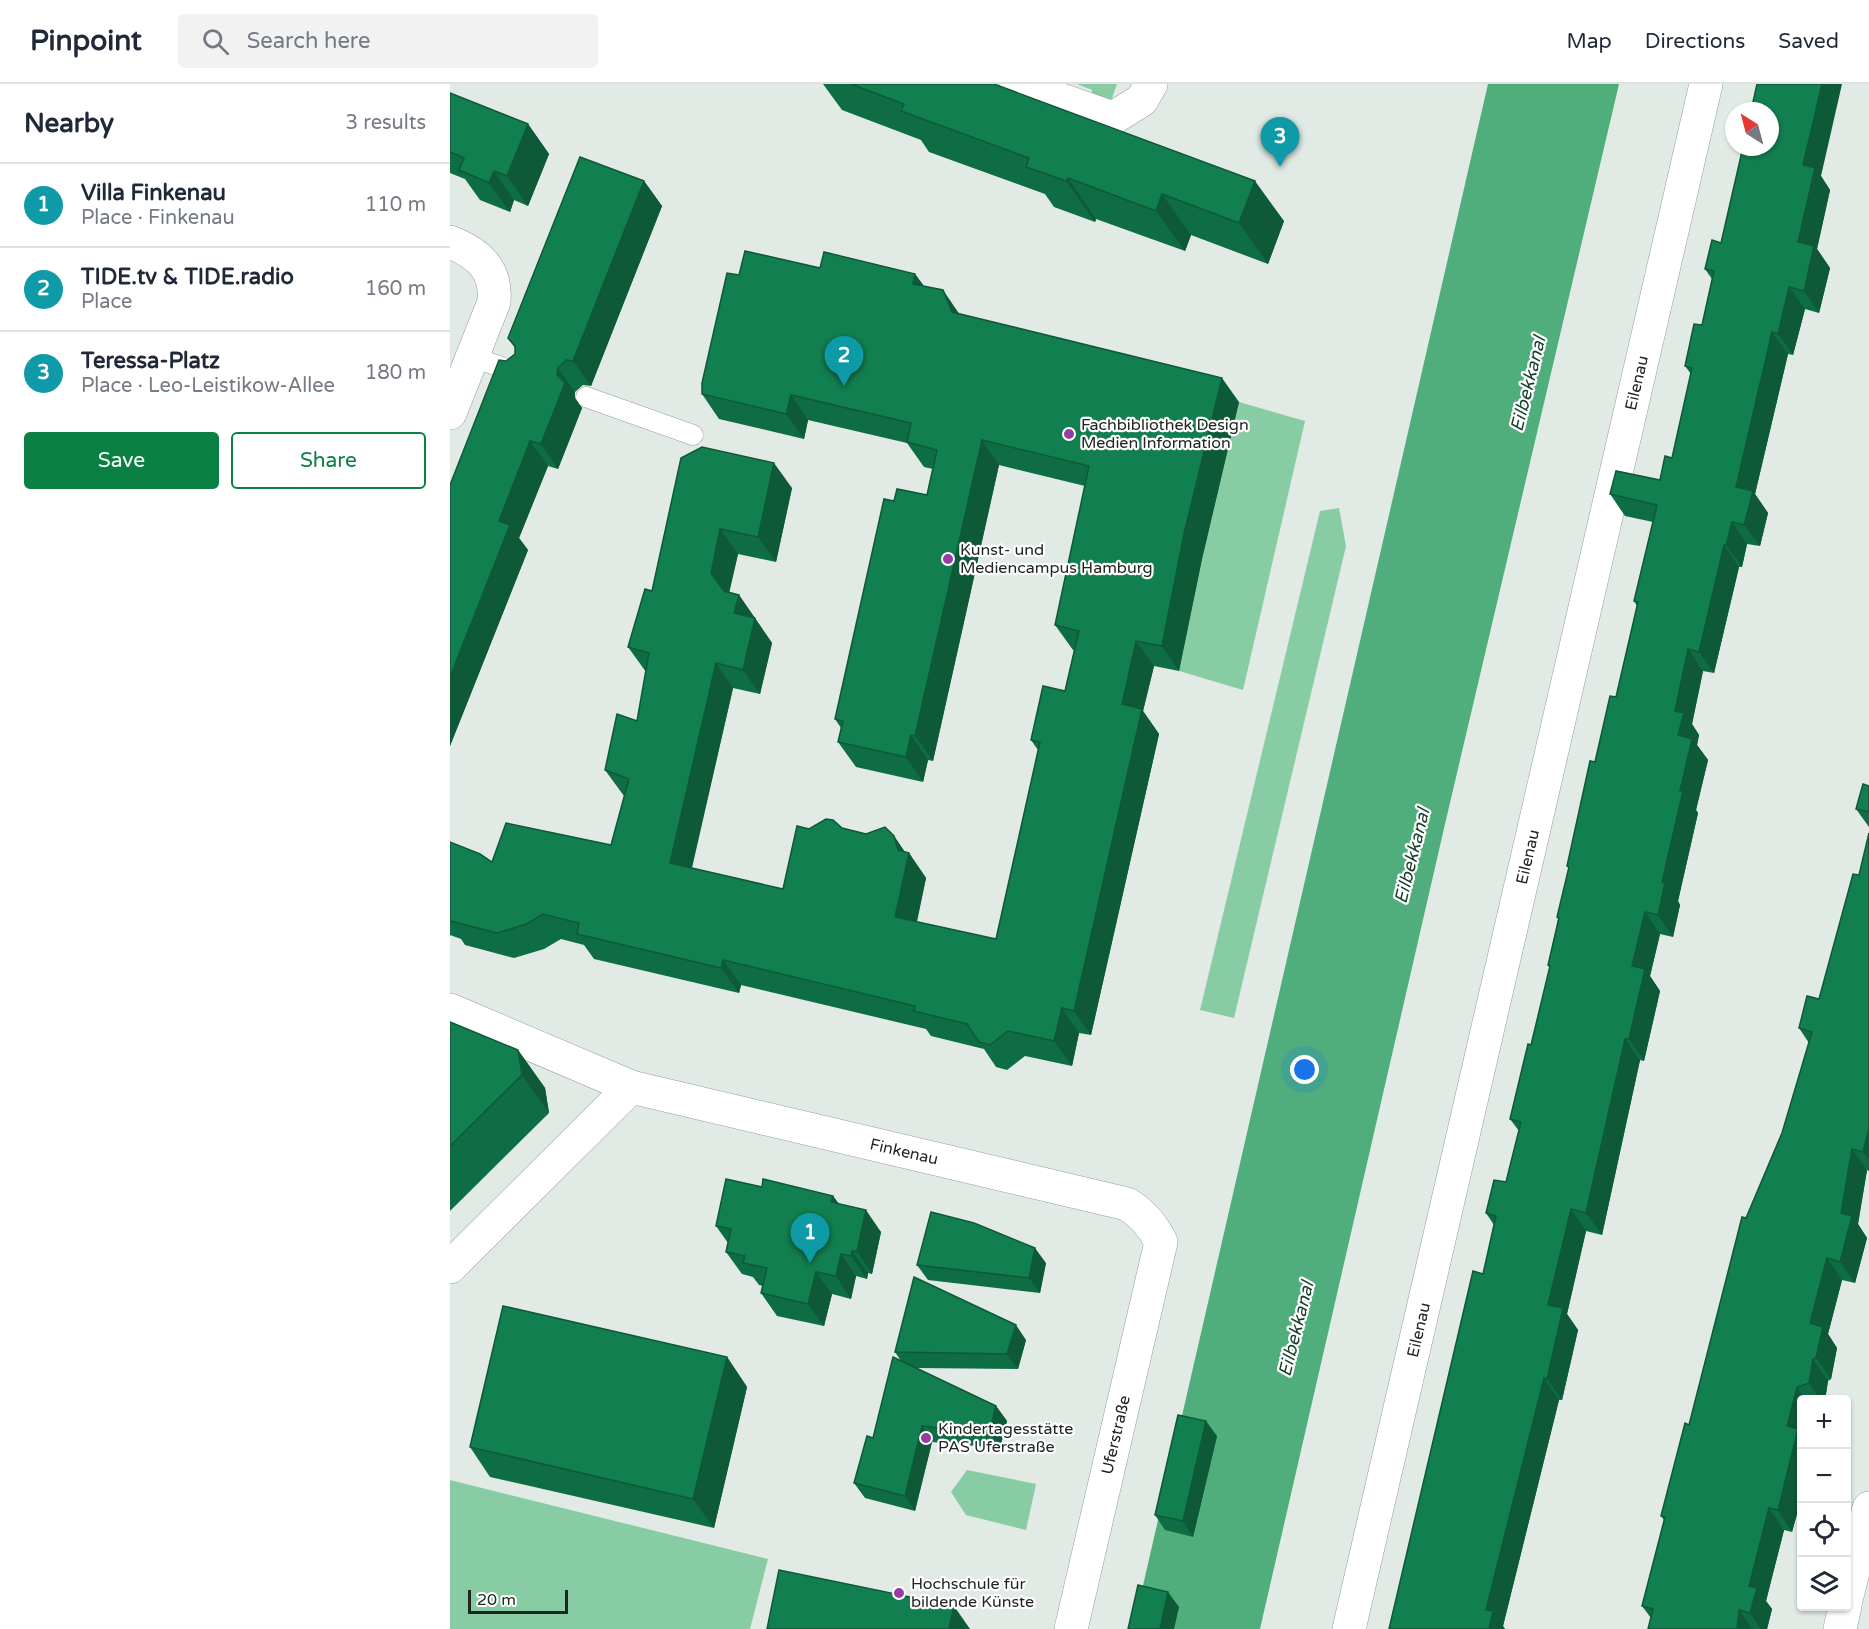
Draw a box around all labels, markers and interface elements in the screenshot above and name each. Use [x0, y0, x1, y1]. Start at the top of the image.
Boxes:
search box [178, 14, 598, 68]
text: Pinpoint [30, 24, 142, 58]
icon: search [199, 25, 232, 58]
text: Search here [247, 28, 370, 54]
text: Map [1566, 29, 1612, 54]
text: Directions [1645, 29, 1745, 54]
text: Saved [1778, 29, 1839, 54]
north arrow [1725, 102, 1779, 156]
text: Nearby [24, 108, 114, 139]
text: 3 results [346, 111, 426, 135]
pin: 3 [1260, 118, 1300, 167]
text: Villa Finkenau [81, 180, 226, 206]
text: 1 [37, 193, 50, 217]
text: 110 m [365, 193, 426, 217]
text: Place · Finkenau [81, 206, 235, 230]
text: TIDE.tv & TIDE.radio [81, 264, 294, 290]
text: 2 [37, 277, 50, 301]
text: 160 m [365, 277, 426, 301]
text: Place [81, 290, 132, 314]
water label: Eilbekkanal [1506, 332, 1551, 434]
pin: 2 [824, 336, 864, 386]
text: Teressa-Platz [81, 348, 220, 374]
street label: Eilenau [1621, 354, 1653, 412]
text: 3 [37, 361, 50, 385]
text: 180 m [365, 361, 426, 385]
text: Place · Leo-Leistikow-Allee [81, 374, 335, 398]
place label: Fachbibliothek Design Medien Information [1081, 415, 1249, 453]
marker: Fachbibliothek Design Medien Information [1062, 427, 1076, 441]
button: Save [24, 432, 219, 489]
button: Share [231, 432, 426, 489]
place label: Kunst- und Mediencampus Hamburg [960, 540, 1153, 578]
marker: Kunst- und Mediencampus Hamburg [941, 552, 955, 566]
water label: Eilbekkanal [1390, 804, 1435, 906]
street label: Eilenau [1512, 828, 1544, 886]
your location [1290, 1055, 1319, 1084]
street label: Finkenau [868, 1134, 940, 1170]
pin: 1 [790, 1214, 830, 1263]
water label: Eilbekkanal [1274, 1277, 1319, 1379]
street label: Eilenau [1403, 1301, 1435, 1359]
street label: Uferstraße [1097, 1394, 1135, 1476]
map controls [1797, 1395, 1851, 1611]
button: + [1797, 1395, 1851, 1449]
place label: Kindertagesstätte PAS Uferstraße [938, 1419, 1073, 1457]
marker: Kindertagesstätte PAS Uferstraße [919, 1431, 933, 1445]
button: − [1797, 1449, 1851, 1503]
button: locate [1797, 1503, 1851, 1557]
button: layers [1797, 1557, 1851, 1611]
place label: Hochschule für bildende Künste [911, 1574, 1034, 1612]
marker: Hochschule für bildende Künste [892, 1586, 906, 1600]
scale bar [468, 1587, 568, 1614]
text: 20 m [477, 1590, 516, 1610]

